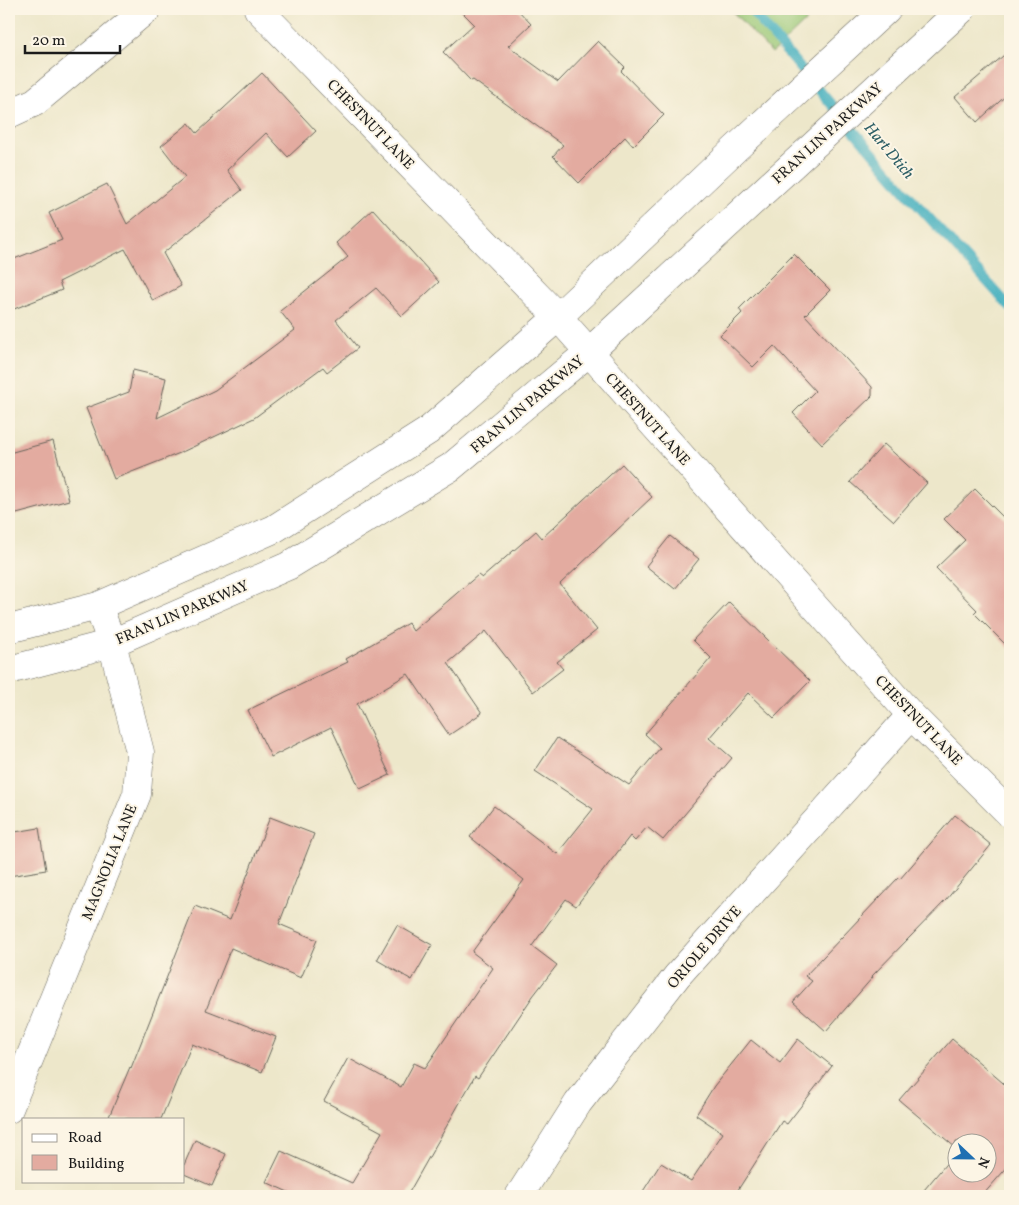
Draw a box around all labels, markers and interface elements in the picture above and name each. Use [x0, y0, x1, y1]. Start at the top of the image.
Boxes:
scale bar [25, 22, 120, 54]
text: 20 m [32, 31, 65, 52]
street label: CHESTNUT LANE [321, 75, 418, 175]
street label: FRAN LIN PARKWAY [768, 78, 888, 190]
water label: Hart Dtich [858, 118, 919, 184]
street label: FRAN LIN PARKWAY [467, 351, 590, 459]
street label: CHESTNUT LANE [600, 369, 694, 471]
street label: FRAN LIN PARKWAY [113, 576, 253, 651]
street label: CHESTNUT LANE [869, 671, 966, 771]
street label: MAGNOLIA LANE [77, 801, 143, 924]
street label: ORIOLE DRIVE [663, 902, 747, 994]
legend [22, 1118, 185, 1182]
text: Road [68, 1128, 102, 1149]
north arrow [946, 1132, 996, 1182]
text: Building [68, 1154, 125, 1175]
text: N [972, 1154, 993, 1171]

